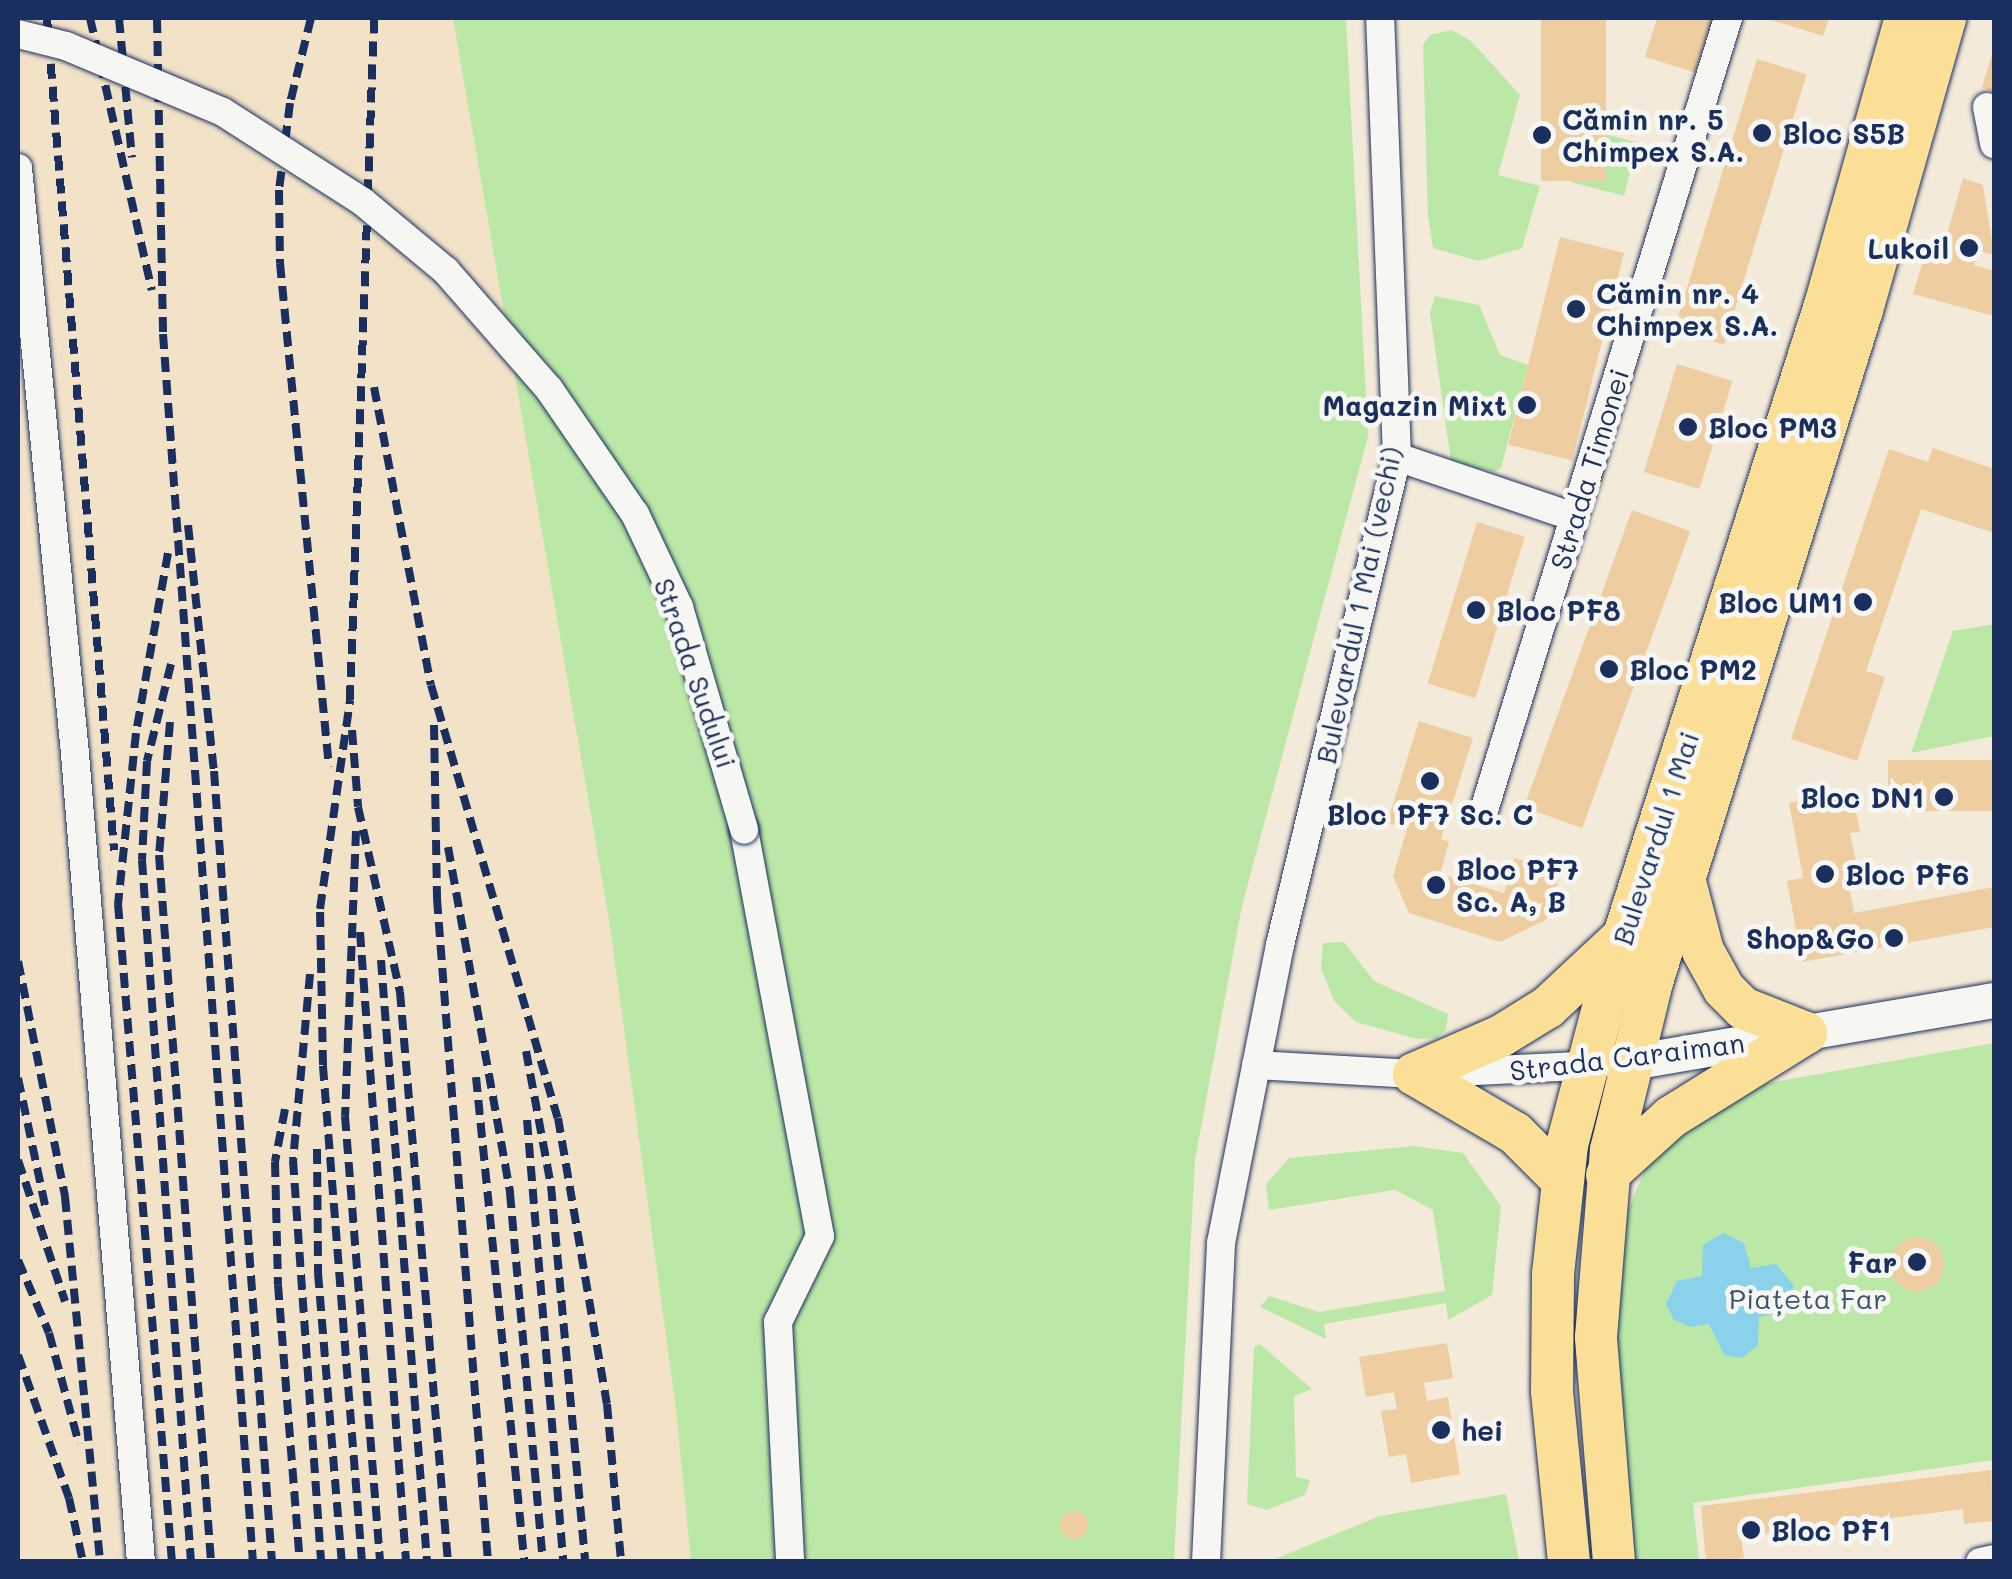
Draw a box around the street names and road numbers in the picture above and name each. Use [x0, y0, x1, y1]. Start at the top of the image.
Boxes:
street label: Strada Timonei [1542, 365, 1636, 573]
street label: Bulevardul 1 Mai (vechi) [1308, 443, 1408, 767]
street label: Strada Sudului [648, 574, 744, 772]
street label: Bulevardul 1 Mai [1605, 727, 1705, 949]
street label: Strada Caraiman [1508, 1025, 1746, 1087]

